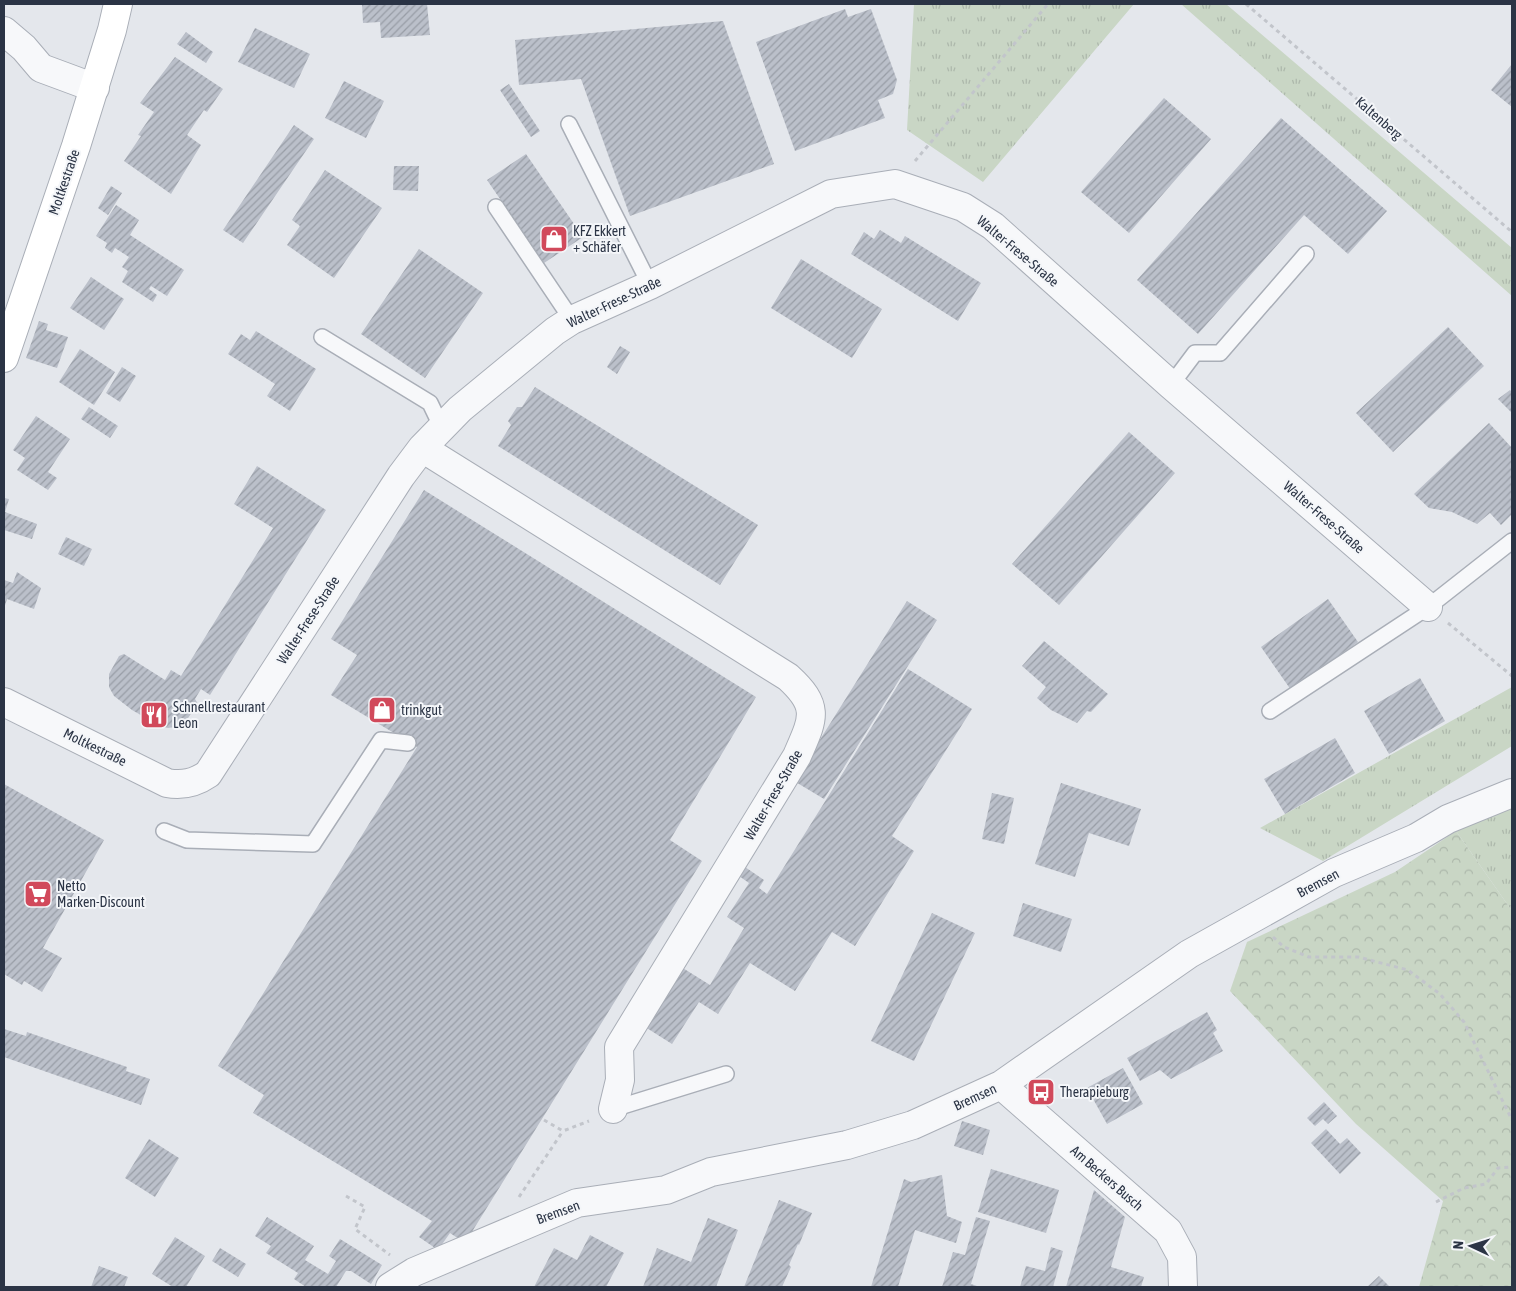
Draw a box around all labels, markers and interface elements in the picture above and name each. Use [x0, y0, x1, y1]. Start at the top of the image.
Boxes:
street label: Kaltenberg [1352, 93, 1406, 143]
street label: Moltkestraße [45, 147, 83, 217]
street label: Walter-Frese-Straße [974, 212, 1062, 290]
place label: KFZ Ekkert + Schäfer [573, 223, 626, 255]
shop icon: KFZ Ekkert + Schäfer [539, 224, 569, 254]
street label: Walter-Frese-Straße [565, 273, 663, 331]
street label: Walter-Frese-Straße [1280, 478, 1368, 556]
street label: Walter-Frese-Straße [274, 573, 342, 667]
shop icon: trinkgut [367, 695, 397, 725]
place label: Schnellrestaurant Leon [173, 699, 265, 731]
restaurant icon: Schnellrestaurant Leon [139, 700, 169, 730]
place label: trinkgut [401, 702, 442, 718]
street label: Moltkestraße [61, 725, 129, 769]
street label: Walter-Frese-Straße [741, 747, 805, 843]
street label: Bremsen [1294, 865, 1342, 901]
place label: Netto Marken-Discount [57, 878, 145, 910]
supermarket icon: Netto Marken-Discount [23, 879, 53, 909]
bus stop icon: Therapieburg [1026, 1077, 1056, 1107]
street label: Bremsen [951, 1080, 999, 1114]
place label: Therapieburg [1060, 1084, 1129, 1100]
street label: Am Beckers Busch [1068, 1142, 1146, 1214]
street label: Bremsen [534, 1197, 582, 1227]
north arrow [1446, 1221, 1496, 1271]
text: N [1450, 1240, 1466, 1250]

